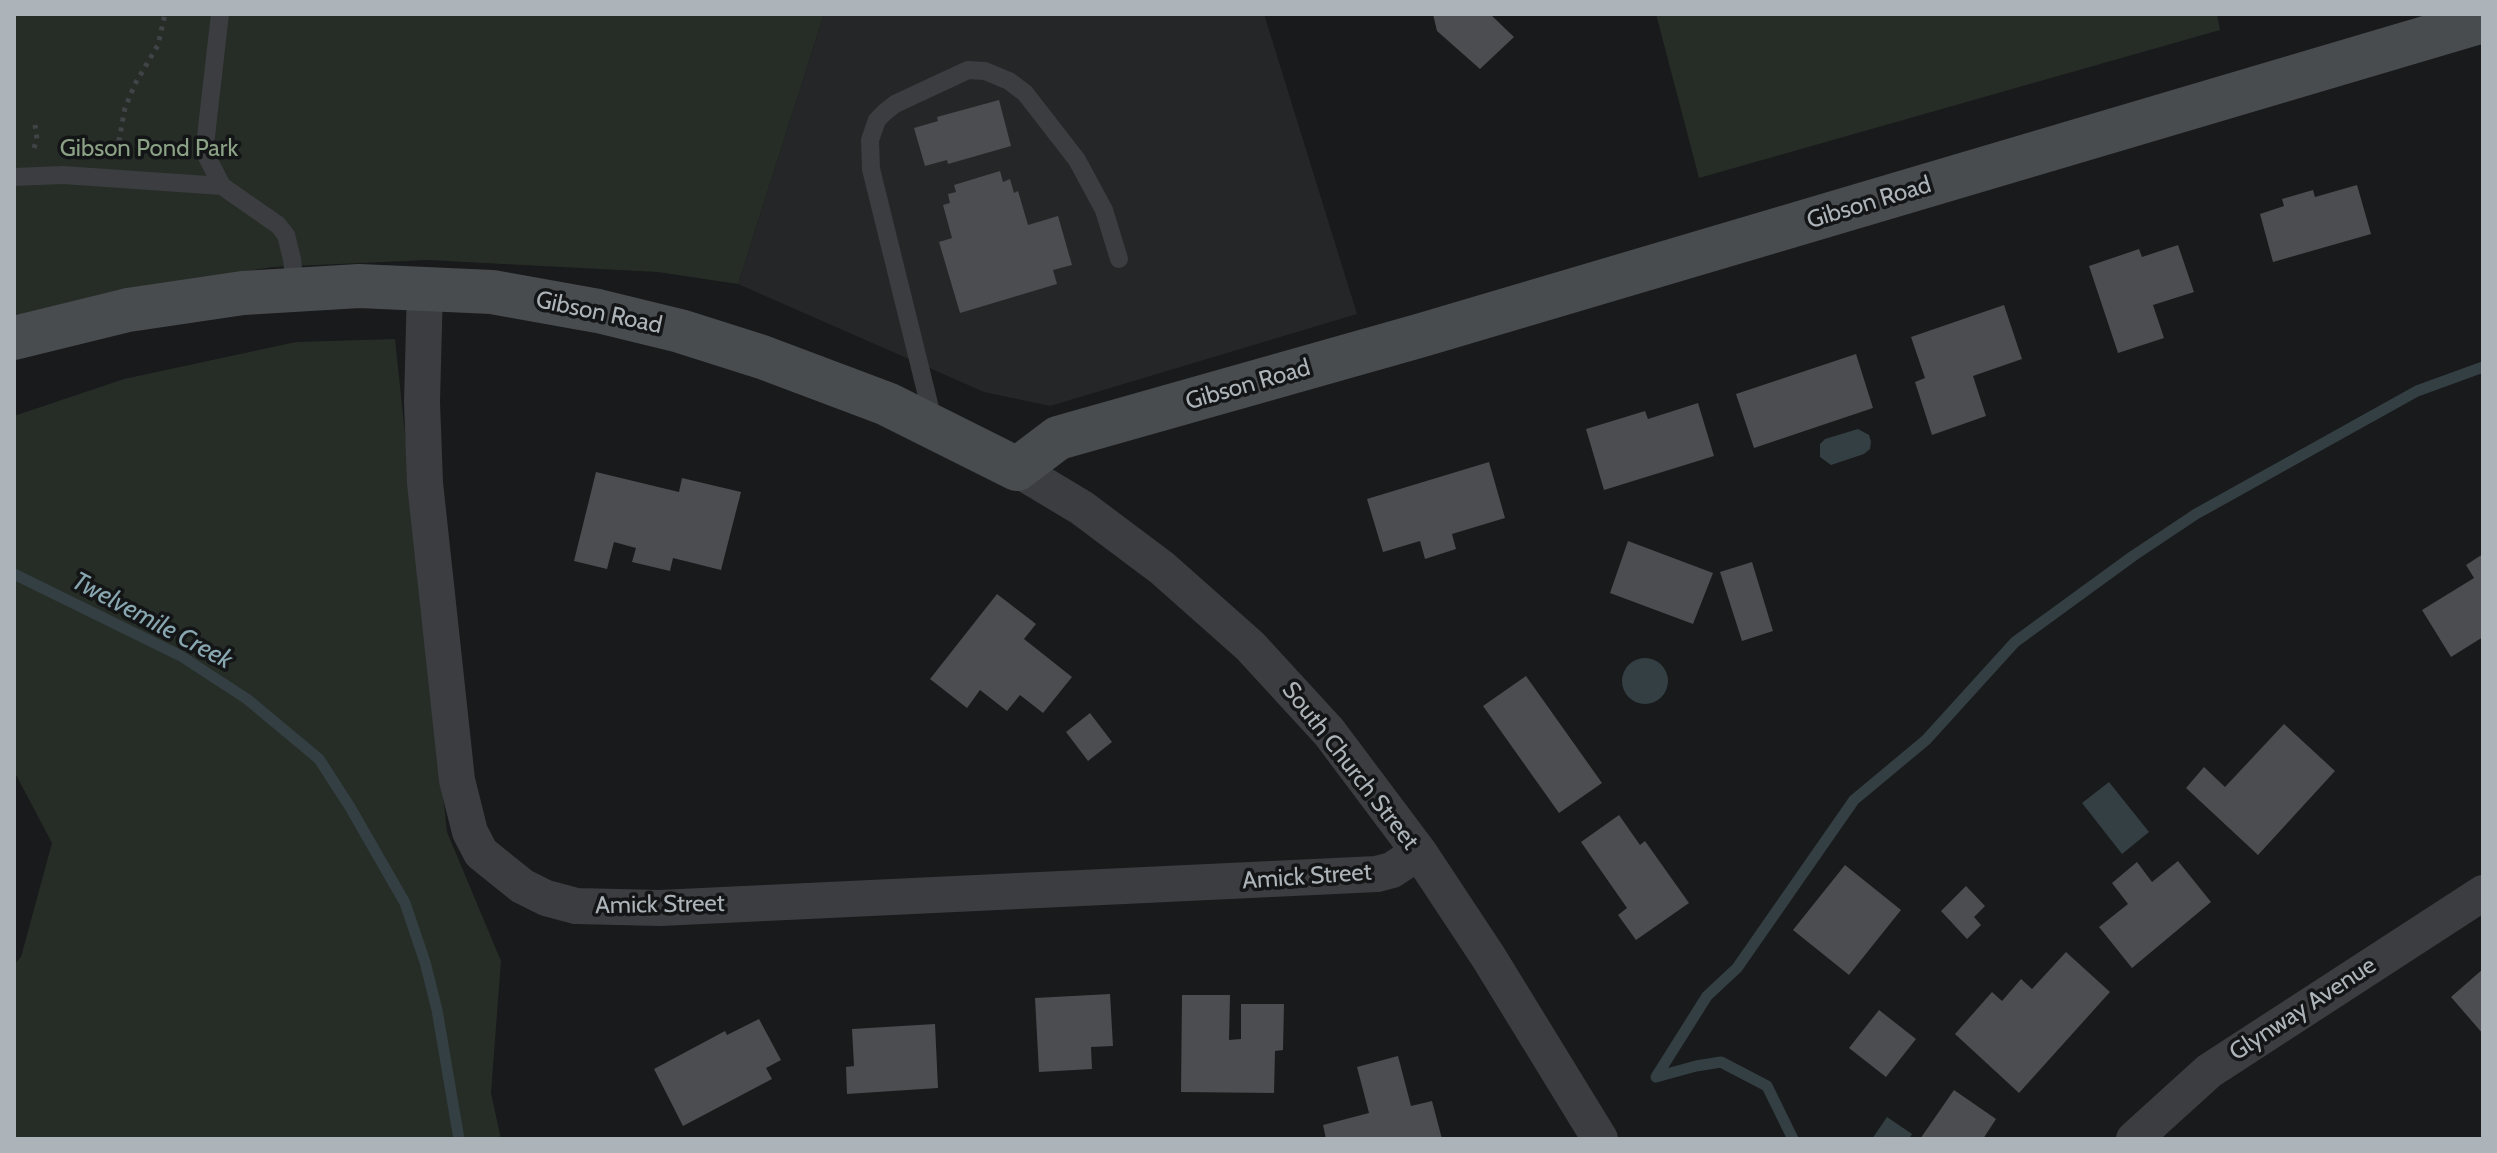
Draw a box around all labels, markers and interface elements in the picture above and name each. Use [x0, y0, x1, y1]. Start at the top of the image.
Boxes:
park label: Gibson Pond Park [60, 135, 238, 163]
street label: Gibson Road [1803, 170, 1935, 236]
street label: Gibson Road [533, 286, 665, 340]
street label: Gibson Road [1182, 353, 1314, 417]
water label: Twelvemile Creek [67, 566, 237, 676]
street label: South Church Street [1276, 676, 1424, 856]
street label: Amick Street [1241, 858, 1373, 896]
street label: Amick Street [595, 889, 725, 921]
street label: Glynway Avenue [2224, 951, 2382, 1067]

